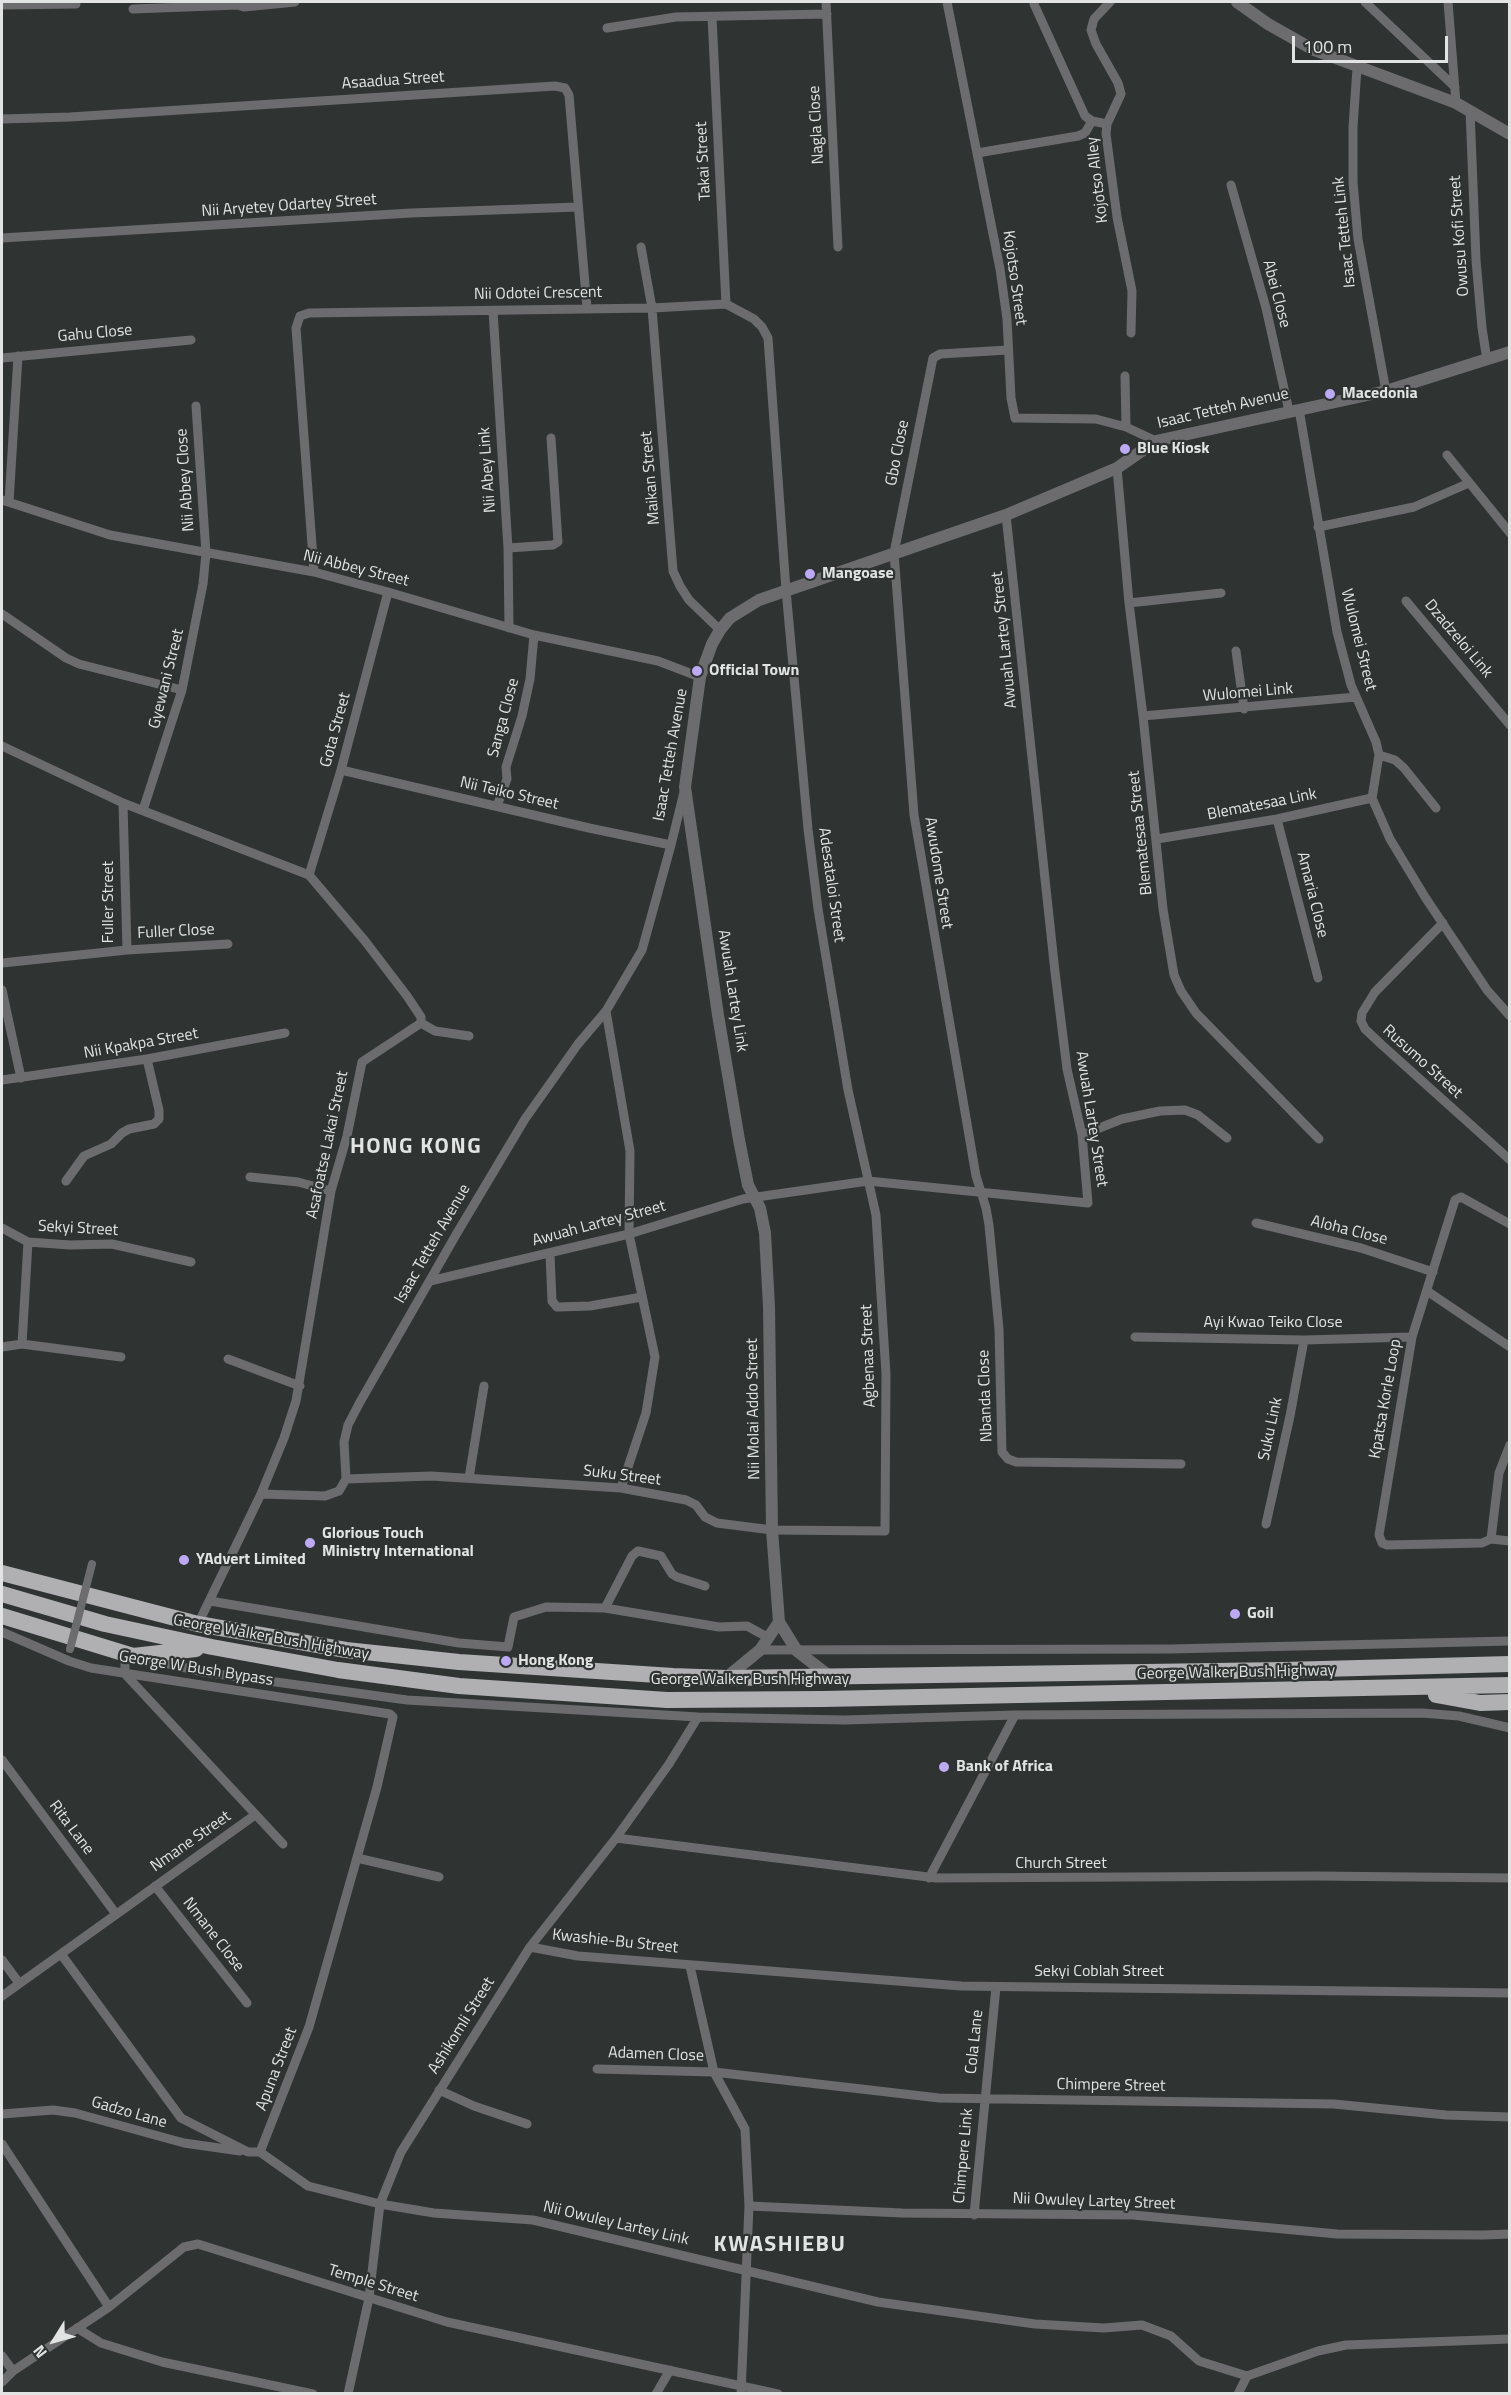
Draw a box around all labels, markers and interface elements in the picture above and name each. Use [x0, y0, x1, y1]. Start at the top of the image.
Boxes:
scale bar [1295, 24, 1451, 62]
text: 100 m [1303, 33, 1352, 60]
street label: Asaadua Street [341, 68, 445, 94]
street label: Nagla Close [805, 85, 829, 165]
street label: Takai Street [692, 121, 716, 201]
street label: Kojotso Alley [1083, 136, 1113, 224]
street label: Isaac Tetteh Link [1330, 175, 1360, 289]
street label: Owusu Kofi Street [1446, 175, 1474, 297]
street label: Nii Aryetey Odartey Street [201, 190, 377, 222]
street label: Kojotso Street [998, 229, 1030, 327]
street label: Abei Close [1258, 258, 1294, 330]
street label: Nii Odotei Crescent [474, 283, 602, 305]
street label: Gahu Close [57, 321, 133, 347]
place label: Macedonia [1342, 384, 1418, 404]
street label: Isaac Tetteh Avenue [1155, 385, 1291, 433]
marker: Macedonia [1323, 387, 1337, 401]
street label: Gbo Close [882, 418, 914, 488]
street label: Nii Abey Link [475, 426, 501, 514]
street label: Nii Abbey Close [173, 428, 199, 532]
street label: Maikan Street [637, 430, 665, 526]
place label: Blue Kiosk [1137, 439, 1210, 459]
marker: Blue Kiosk [1118, 442, 1132, 456]
street label: Nii Abbey Street [301, 547, 411, 591]
place label: Mangoase [822, 564, 894, 584]
marker: Mangoase [803, 567, 817, 581]
street label: Awuah Lartey Street [988, 571, 1022, 709]
street label: Wulomei Street [1336, 587, 1380, 693]
street label: Dzadzeloi Link [1420, 596, 1496, 682]
street label: Gyewani Street [145, 627, 189, 731]
place label: Official Town [709, 661, 799, 681]
marker: Official Town [690, 664, 704, 678]
street label: Sanga Close [484, 676, 524, 760]
street label: Wulomei Link [1202, 679, 1294, 707]
street label: Isaac Tetteh Avenue [650, 687, 692, 823]
street label: Gota Street [317, 691, 355, 769]
street label: Blematesaa Street [1125, 770, 1157, 896]
street label: Nii Teiko Street [458, 773, 560, 815]
street label: Blematesaa Link [1206, 785, 1318, 825]
street label: Awudome Street [920, 816, 956, 930]
street label: Adesataloi Street [813, 826, 849, 944]
street label: Amaria Close [1292, 850, 1332, 940]
street label: Fuller Street [99, 861, 119, 943]
street label: Fuller Close [137, 920, 215, 944]
street label: Awuah Lartey Link [713, 928, 751, 1054]
street label: Rusumo Street [1378, 1021, 1466, 1103]
street label: Nii Kpakpa Street [82, 1024, 200, 1064]
street label: Awuah Lartey Street [1071, 1050, 1111, 1188]
street label: Asafoatse Lakai Street [303, 1069, 353, 1221]
district label: HONG KONG [350, 1135, 482, 1161]
street label: Isaac Tetteh Avenue [391, 1181, 475, 1307]
street label: Awuah Lartey Street [530, 1197, 668, 1251]
street label: Aloha Close [1309, 1212, 1389, 1250]
street label: Sekyi Street [37, 1217, 119, 1241]
street label: Agbenaa Street [858, 1304, 880, 1408]
street label: Ayi Kwao Teiko Close [1203, 1313, 1343, 1333]
street label: Nii Molai Addo Street [743, 1338, 765, 1480]
street label: Kpatsa Korle Loop [1366, 1338, 1406, 1460]
street label: Nbanda Close [975, 1350, 997, 1442]
street label: Suku Link [1255, 1396, 1287, 1462]
street label: Suku Street [582, 1462, 662, 1490]
place label: Glorious Touch Ministry International [322, 1524, 474, 1562]
marker: Glorious Touch Ministry International [303, 1536, 317, 1550]
place label: YAdvert Limited [196, 1550, 306, 1570]
marker: YAdvert Limited [177, 1553, 191, 1567]
place label: Goil [1247, 1604, 1274, 1624]
marker: Goil [1228, 1607, 1242, 1621]
street label: George Walker Bush Highway [172, 1611, 370, 1665]
street label: George W Bush Bypass [117, 1647, 275, 1691]
place label: Hong Kong [518, 1651, 593, 1671]
marker: Hong Kong [499, 1654, 513, 1668]
street label: George Walker Bush Highway [1137, 1662, 1335, 1684]
street label: George Walker Bush Highway [651, 1670, 849, 1690]
place label: Bank of Africa [956, 1757, 1053, 1777]
marker: Bank of Africa [937, 1760, 951, 1774]
street label: Rita Lane [44, 1797, 98, 1859]
street label: Nmane Street [147, 1807, 235, 1877]
street label: Church Street [1015, 1854, 1107, 1874]
street label: Nmane Close [178, 1894, 248, 1976]
street label: Kwashie-Bu Street [551, 1926, 679, 1958]
street label: Sekyi Coblah Street [1034, 1962, 1164, 1982]
street label: Ashikomli Street [425, 1974, 499, 2078]
street label: Cola Lane [962, 2009, 988, 2075]
street label: Apuna Street [252, 2025, 302, 2113]
street label: Adamen Close [608, 2044, 704, 2066]
street label: Chimpere Street [1056, 2075, 1166, 2097]
street label: Gadzo Lane [89, 2093, 169, 2133]
street label: Chimpere Link [950, 2108, 978, 2204]
street label: Nii Owuley Lartey Street [1012, 2190, 1176, 2214]
street label: Nii Owuley Lartey Link [541, 2198, 691, 2250]
district label: KWASHIEBU [714, 2233, 846, 2259]
street label: Temple Street [326, 2261, 420, 2307]
north arrow [24, 2311, 84, 2371]
text: N [27, 2340, 53, 2363]

